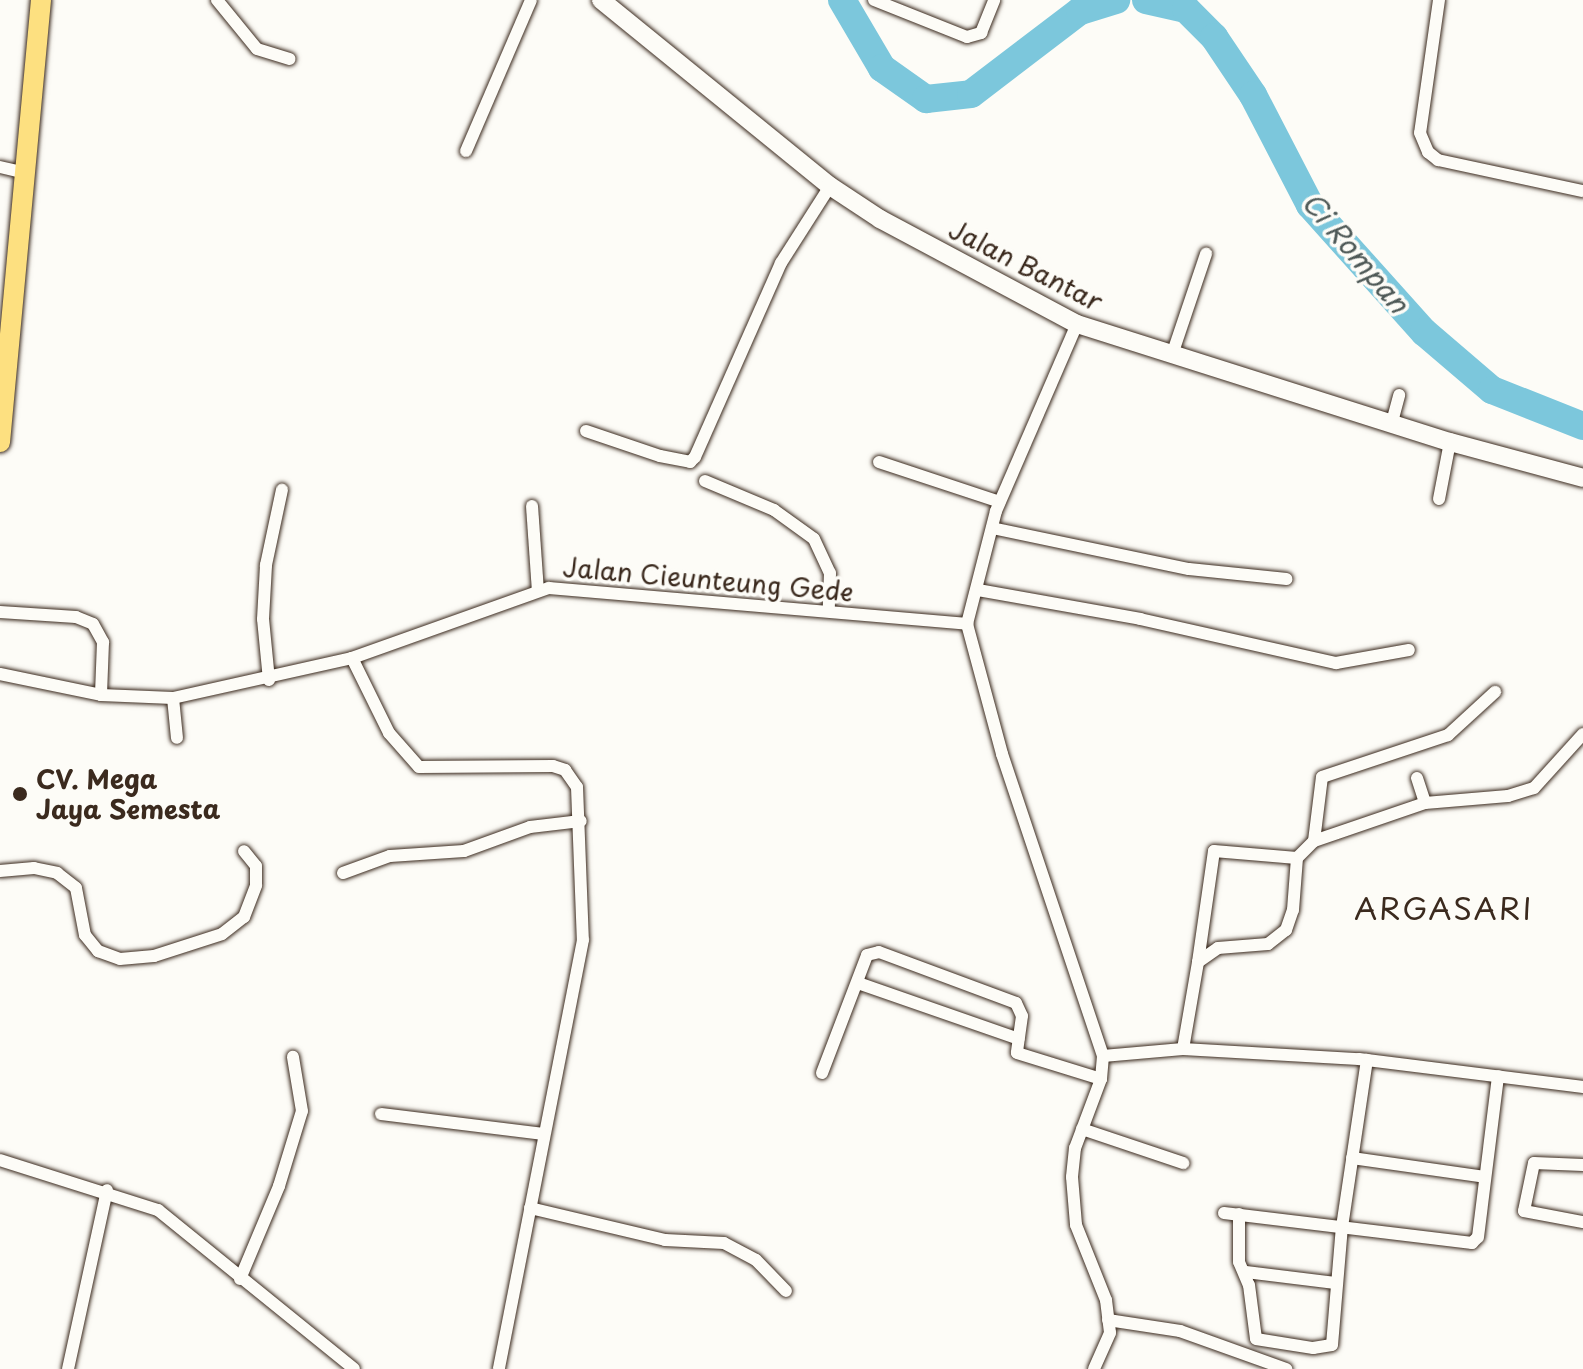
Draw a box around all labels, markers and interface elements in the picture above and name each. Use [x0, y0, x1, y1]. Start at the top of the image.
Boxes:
water label: Ci Rompan [1295, 184, 1417, 320]
street label: Jalan Bantar [944, 213, 1108, 317]
street label: Jalan Cieunteung Gede [562, 551, 854, 607]
place label: CV. Mega Jaya Semesta [36, 763, 222, 824]
marker: CV. Mega Jaya Semesta [11, 785, 29, 803]
district label: ARGASARI [1354, 890, 1534, 926]

